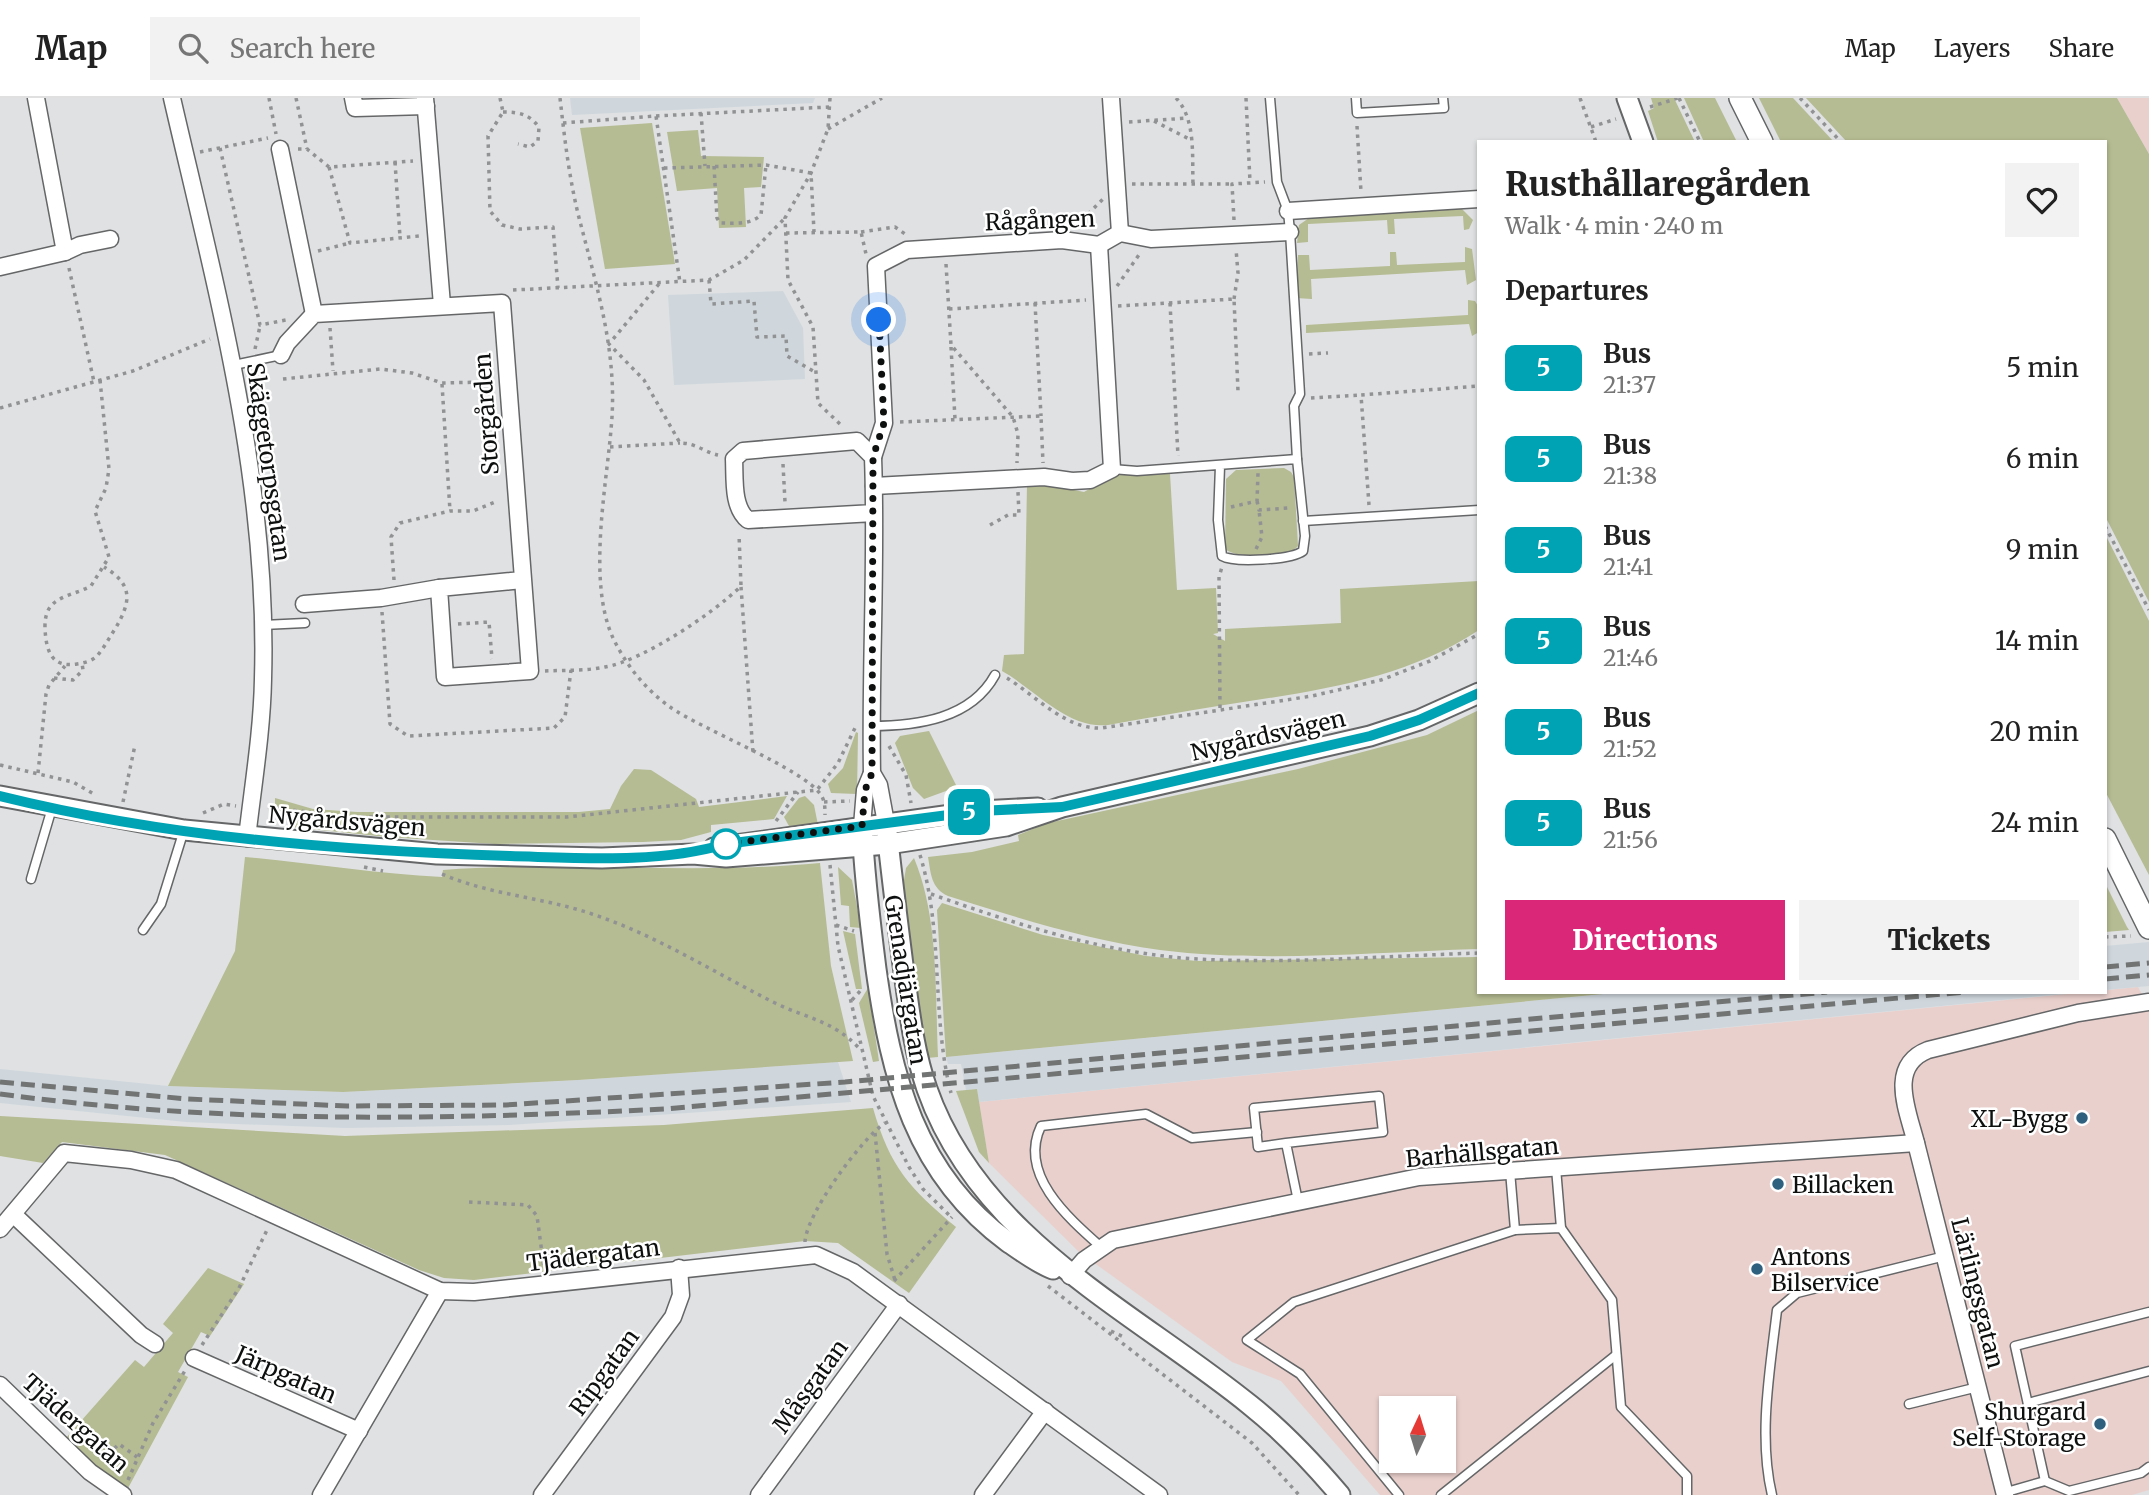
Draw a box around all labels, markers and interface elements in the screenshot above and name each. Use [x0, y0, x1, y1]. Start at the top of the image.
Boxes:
search box [150, 17, 640, 80]
text: Map [35, 28, 108, 69]
icon: search [174, 29, 212, 67]
text: Search here [230, 32, 375, 65]
text: Map [1845, 33, 1896, 64]
text: Layers [1934, 33, 2010, 64]
text: Share [2048, 33, 2114, 64]
button: heart [2005, 163, 2079, 237]
text: Rusthållaregården [1505, 164, 1810, 205]
street label: Rågången [984, 204, 1096, 236]
text: Walk · 4 min · 240 m [1505, 211, 1723, 240]
text: Departures [1505, 274, 1649, 307]
your location [861, 302, 896, 337]
text: Bus [1603, 337, 1651, 370]
text: 5 min [2006, 351, 2079, 384]
street label: Storgården [467, 352, 505, 476]
text: 5 [1536, 352, 1551, 383]
street label: Skäggetorpsgatan [241, 361, 297, 563]
text: 21:37 [1603, 370, 1656, 399]
text: Bus [1603, 428, 1651, 461]
text: 6 min [2006, 442, 2079, 475]
text: 5 [1536, 443, 1551, 474]
text: 21:38 [1603, 461, 1657, 490]
text: Bus [1603, 519, 1651, 552]
text: 9 min [2006, 533, 2079, 566]
text: 5 [1536, 534, 1551, 565]
text: 21:41 [1603, 552, 1653, 581]
text: Bus [1603, 610, 1651, 643]
text: 14 min [1995, 624, 2079, 657]
text: 5 [1536, 625, 1551, 656]
text: 21:46 [1603, 643, 1658, 672]
text: Bus [1603, 701, 1651, 734]
street label: Nygårdsvägen [1188, 703, 1348, 767]
text: 20 min [1990, 715, 2079, 748]
text: 5 [1536, 716, 1551, 747]
text: 21:52 [1603, 734, 1657, 763]
line badge: 5 [946, 789, 992, 835]
text: Bus [1603, 792, 1651, 825]
text: 5 [962, 796, 976, 827]
street label: Nygårdsvägen [267, 800, 427, 842]
text: 24 min [1991, 806, 2079, 839]
text: 5 [1536, 807, 1551, 838]
text: 21:56 [1603, 825, 1658, 854]
unlabelled marker [711, 829, 741, 859]
street label: Grenadjärgatan [878, 893, 934, 1067]
button: Directions [1505, 900, 1785, 980]
button: Tickets [1799, 900, 2079, 980]
place label: XL-Bygg [1971, 1104, 2068, 1133]
marker: XL-Bygg [2074, 1110, 2090, 1126]
street label: Barhällsgatan [1404, 1131, 1560, 1173]
place label: Billacken [1792, 1170, 1894, 1199]
marker: Billacken [1770, 1176, 1786, 1192]
street label: Lärlingsgatan [1945, 1215, 2011, 1371]
street label: Tjädergatan [525, 1232, 661, 1278]
place label: Antons Bilservice [1770, 1242, 1879, 1297]
marker: Antons Bilservice [1749, 1261, 1765, 1277]
street label: Ripgatan [563, 1323, 645, 1421]
street label: Måsgatan [766, 1333, 854, 1439]
street label: Järpgatan [230, 1338, 341, 1409]
street label: Tjädergatan [16, 1367, 136, 1479]
north arrow [1379, 1396, 1456, 1474]
map controls [1379, 1396, 1456, 1473]
place label: Shurgard Self-Storage [1952, 1397, 2086, 1452]
marker: Shurgard Self-Storage [2092, 1416, 2108, 1432]

